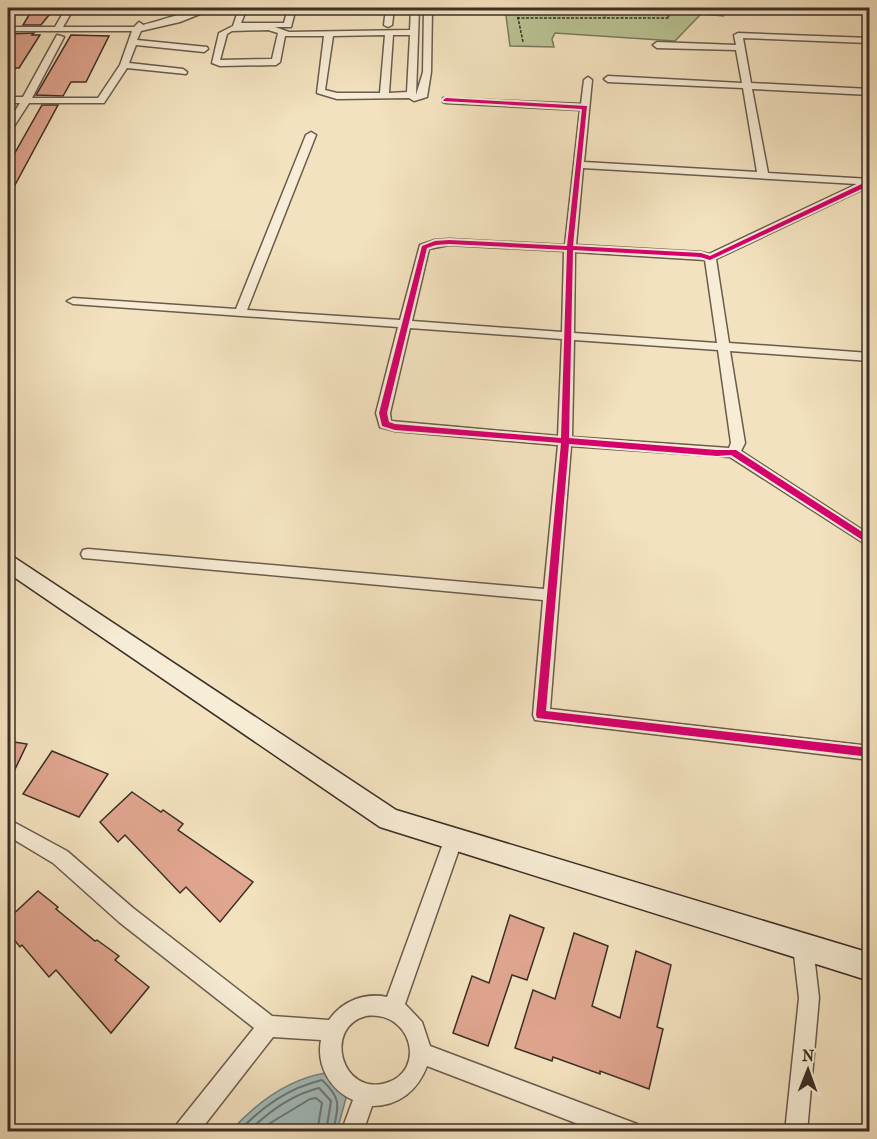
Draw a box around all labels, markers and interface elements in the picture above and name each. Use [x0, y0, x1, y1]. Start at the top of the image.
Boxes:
north arrow [778, 1040, 838, 1100]
text: N [802, 1046, 815, 1065]

